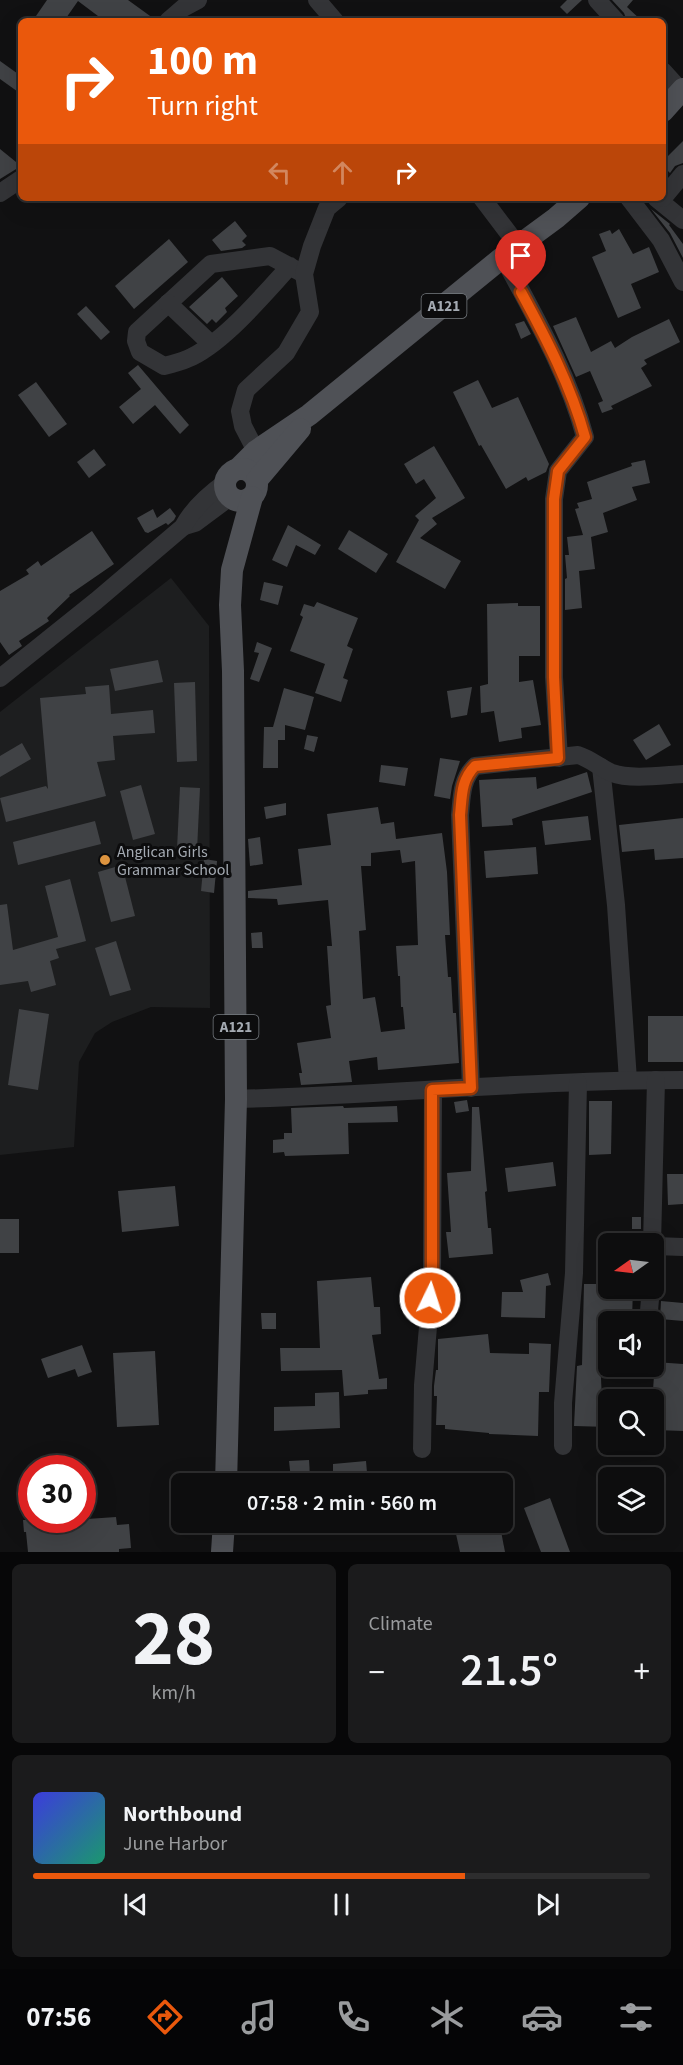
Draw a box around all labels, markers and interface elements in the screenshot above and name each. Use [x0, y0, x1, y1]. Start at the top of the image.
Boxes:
text: 100 m [147, 31, 258, 91]
icon: right [48, 42, 126, 120]
text: Turn right [147, 87, 258, 126]
icon: left [263, 156, 296, 189]
icon: ahead [326, 156, 359, 189]
icon: right [389, 156, 422, 189]
pin [495, 230, 546, 292]
icon: arrive [504, 239, 537, 272]
road number: A121 [422, 294, 466, 318]
place label: Anglican Girls Grammar School [117, 841, 229, 881]
marker: Anglican Girls Grammar School [98, 853, 112, 867]
road number: A121 [214, 1015, 258, 1039]
north arrow [598, 1233, 664, 1299]
map controls [598, 1233, 664, 1533]
position arrow [398, 1266, 462, 1330]
button: sound [598, 1311, 664, 1377]
button: search [598, 1389, 664, 1455]
speed limit sign: 30 [18, 1455, 96, 1533]
button: layers [598, 1467, 664, 1533]
text: 07:58 · 2 min · 560 m [247, 1487, 437, 1519]
text: 28 [133, 1584, 215, 1695]
text: Climate [369, 1610, 433, 1638]
text: 21.5° [461, 1639, 558, 1703]
text: − [369, 1649, 385, 1696]
text: + [634, 1649, 650, 1696]
text: km/h [152, 1679, 196, 1707]
text: Northbound [123, 1798, 242, 1830]
text: June Harbor [123, 1830, 227, 1858]
icon: previous [119, 1888, 152, 1921]
icon: pause [325, 1888, 358, 1921]
icon: next [531, 1888, 564, 1921]
icon: directions [144, 1996, 186, 2038]
icon: music [238, 1996, 280, 2038]
icon: phone [332, 1996, 374, 2038]
icon: climate [426, 1996, 468, 2038]
icon: car [521, 1996, 563, 2038]
icon: filters [615, 1996, 657, 2038]
text: 07:56 [26, 1998, 91, 2037]

